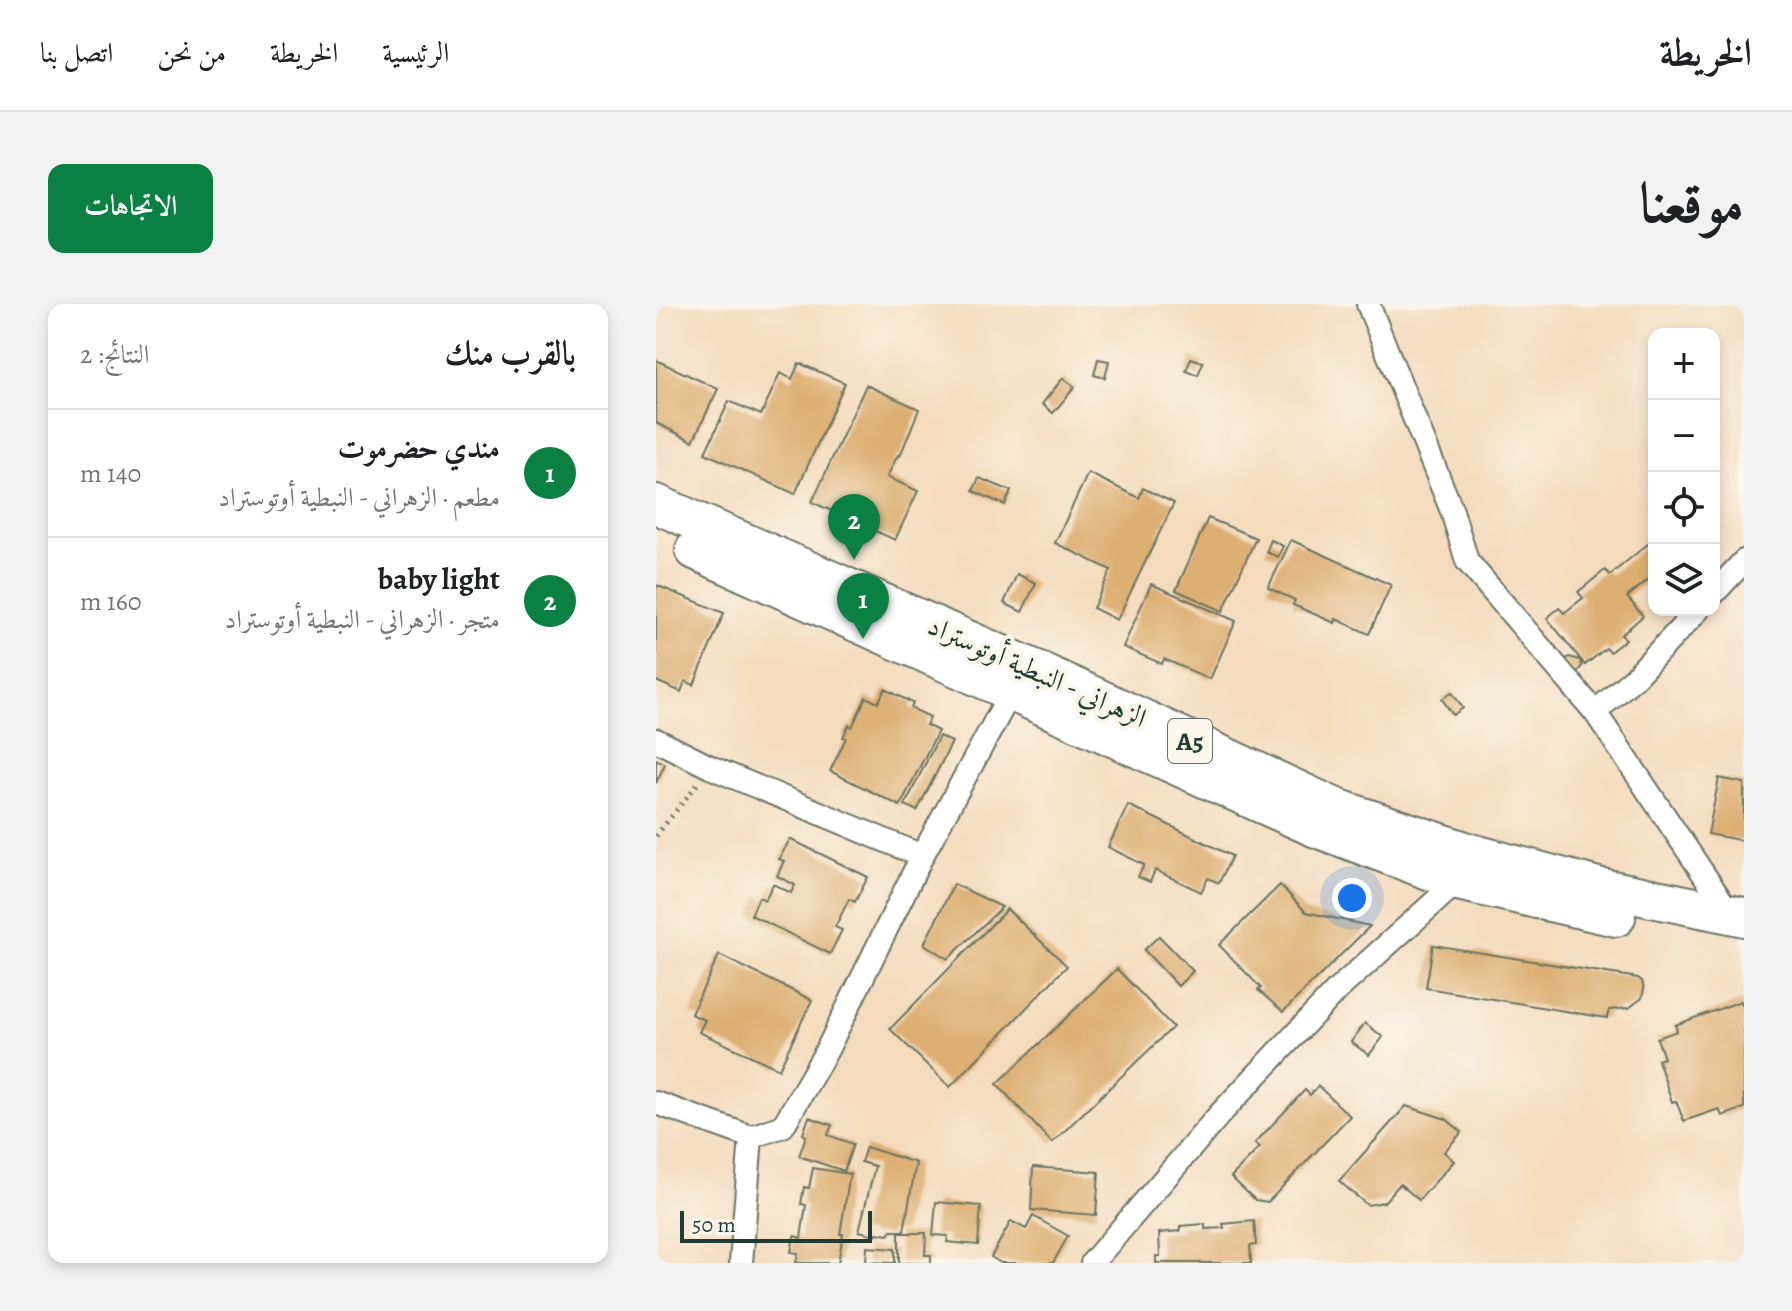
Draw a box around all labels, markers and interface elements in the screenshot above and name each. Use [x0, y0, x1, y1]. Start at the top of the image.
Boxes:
text: الخريطة [1660, 26, 1752, 78]
text: اتصل بنا [40, 34, 113, 72]
text: من نحن [157, 34, 226, 72]
text: الخريطة [270, 34, 338, 72]
text: الرئيسية [382, 34, 449, 72]
button: الاتجاهات [48, 164, 213, 253]
text: موقعنا [1639, 165, 1744, 241]
map controls [1648, 328, 1720, 616]
button: + [1648, 328, 1720, 400]
text: بالقرب منك [444, 329, 576, 376]
text: النتائج: 2 [80, 337, 149, 372]
button: − [1648, 400, 1720, 472]
text: مندي حضرموت [337, 428, 500, 468]
text: 140 m [80, 456, 141, 491]
text: 1 [545, 456, 555, 491]
button: locate [1648, 472, 1720, 544]
text: مطعم · الزهراني - النبطية أوتوستراد [218, 480, 500, 515]
pin: 2 [828, 494, 880, 560]
button: layers [1648, 544, 1720, 616]
text: baby light [378, 559, 500, 599]
pin: 1 [837, 573, 889, 639]
text: 160 m [80, 584, 142, 619]
text: 2 [544, 584, 556, 619]
text: متجر · الزهراني - النبطية أوتوستراد [225, 602, 500, 637]
street label: الزهراني - النبطية أوتوستراد [920, 606, 1153, 740]
road number: A5 [1168, 719, 1212, 763]
your location [1332, 878, 1372, 918]
scale bar [680, 1207, 872, 1243]
text: 50 m [692, 1210, 736, 1240]

